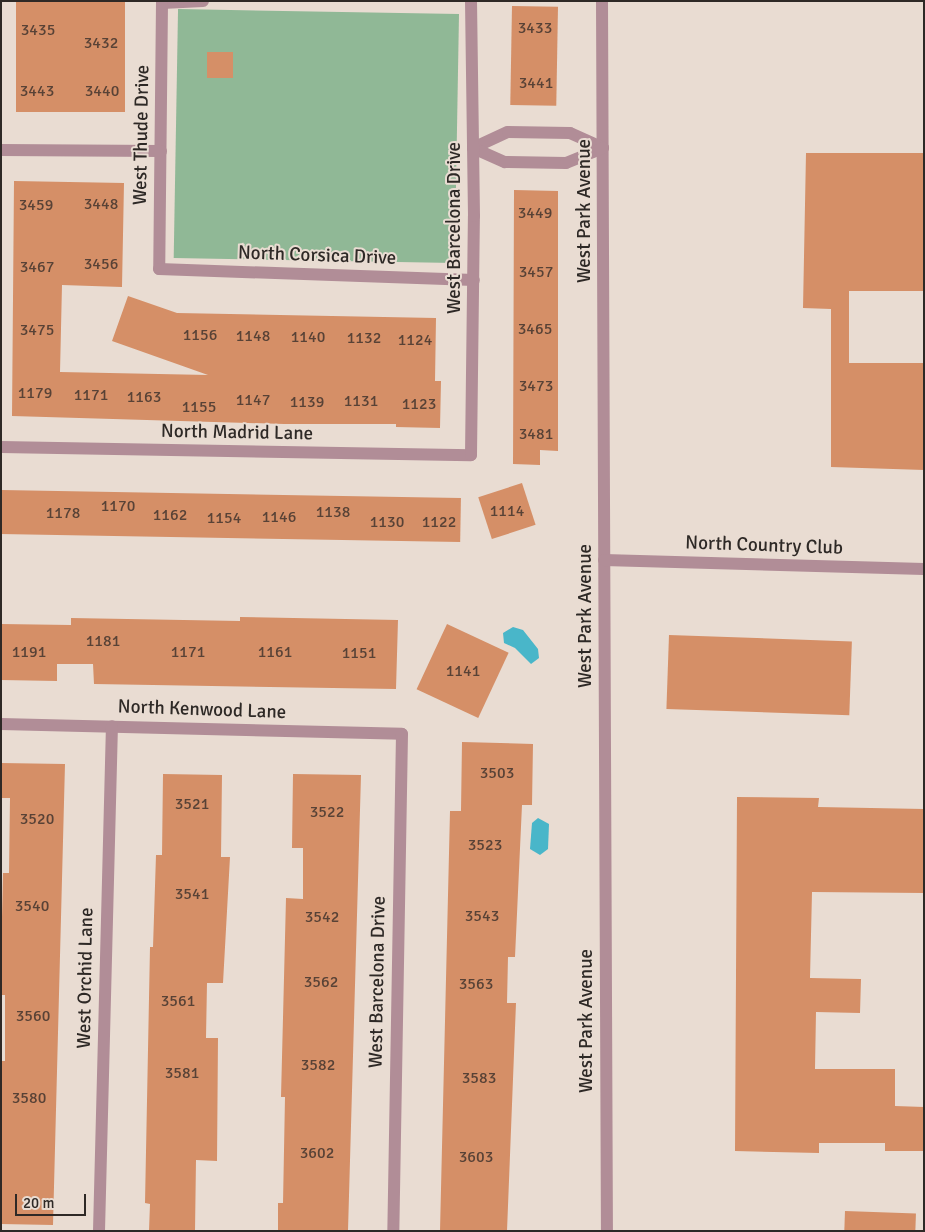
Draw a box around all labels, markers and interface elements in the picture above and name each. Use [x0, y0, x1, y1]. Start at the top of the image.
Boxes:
house number: 3433 [518, 18, 552, 38]
house number: 3435 [21, 20, 55, 40]
house number: 3432 [84, 33, 118, 53]
street label: West Thude Drive [129, 65, 155, 205]
house number: 3441 [519, 73, 553, 93]
house number: 3443 [20, 81, 54, 101]
house number: 3440 [85, 81, 119, 101]
street label: West Park Avenue [574, 139, 596, 283]
street label: West Barcelona Drive [444, 142, 466, 314]
house number: 3448 [84, 194, 118, 214]
house number: 3459 [19, 195, 53, 215]
house number: 3449 [518, 203, 552, 223]
street label: North Corsica Drive [237, 242, 397, 270]
house number: 3456 [84, 254, 118, 274]
house number: 3467 [20, 257, 54, 277]
house number: 3457 [519, 262, 553, 282]
house number: 3465 [518, 319, 552, 339]
house number: 3475 [20, 320, 54, 340]
house number: 1156 [183, 325, 217, 345]
house number: 1148 [236, 326, 270, 346]
house number: 1140 [291, 327, 325, 347]
house number: 1132 [347, 328, 381, 348]
house number: 1124 [398, 330, 432, 350]
house number: 3473 [519, 376, 553, 396]
house number: 1179 [18, 383, 52, 403]
house number: 1171 [74, 385, 108, 405]
house number: 1163 [127, 387, 161, 407]
house number: 1147 [236, 390, 270, 410]
house number: 1131 [344, 391, 378, 411]
house number: 1139 [290, 392, 324, 412]
house number: 1123 [402, 394, 436, 414]
house number: 1155 [182, 397, 216, 417]
street label: North Madrid Lane [161, 420, 313, 446]
house number: 3481 [519, 424, 553, 444]
house number: 1170 [101, 496, 135, 516]
house number: 1114 [490, 501, 524, 521]
house number: 1138 [316, 502, 350, 522]
house number: 1178 [46, 503, 80, 523]
house number: 1162 [153, 505, 187, 525]
house number: 1146 [262, 507, 296, 527]
house number: 1154 [207, 508, 241, 528]
house number: 1130 [370, 512, 404, 532]
house number: 1122 [422, 512, 456, 532]
street label: North Country Club [685, 532, 843, 560]
street label: West Park Avenue [575, 544, 597, 688]
house number: 1181 [86, 631, 120, 651]
house number: 1191 [12, 642, 46, 662]
house number: 1171 [171, 642, 205, 662]
house number: 1161 [258, 642, 292, 662]
house number: 1151 [342, 643, 376, 663]
house number: 1141 [446, 661, 480, 681]
street label: North Kenwood Lane [117, 696, 287, 724]
house number: 3503 [480, 763, 514, 783]
house number: 3521 [175, 794, 209, 814]
house number: 3522 [310, 802, 344, 822]
house number: 3520 [20, 809, 54, 829]
house number: 3523 [468, 835, 502, 855]
house number: 3541 [175, 884, 209, 904]
house number: 3540 [15, 896, 49, 916]
street label: West Barcelona Drive [365, 896, 391, 1068]
house number: 3543 [465, 906, 499, 926]
street label: West Orchid Lane [73, 907, 99, 1049]
house number: 3542 [305, 907, 339, 927]
street label: West Park Avenue [576, 949, 598, 1093]
house number: 3562 [304, 972, 338, 992]
house number: 3563 [459, 974, 493, 994]
house number: 3561 [161, 991, 195, 1011]
house number: 3560 [16, 1006, 50, 1026]
house number: 3582 [301, 1055, 335, 1075]
house number: 3581 [165, 1063, 199, 1083]
house number: 3583 [462, 1068, 496, 1088]
house number: 3580 [12, 1088, 46, 1108]
house number: 3602 [300, 1143, 334, 1163]
house number: 3603 [459, 1147, 493, 1167]
scale bar [18, 1184, 89, 1216]
text: 20 m [23, 1194, 54, 1212]

